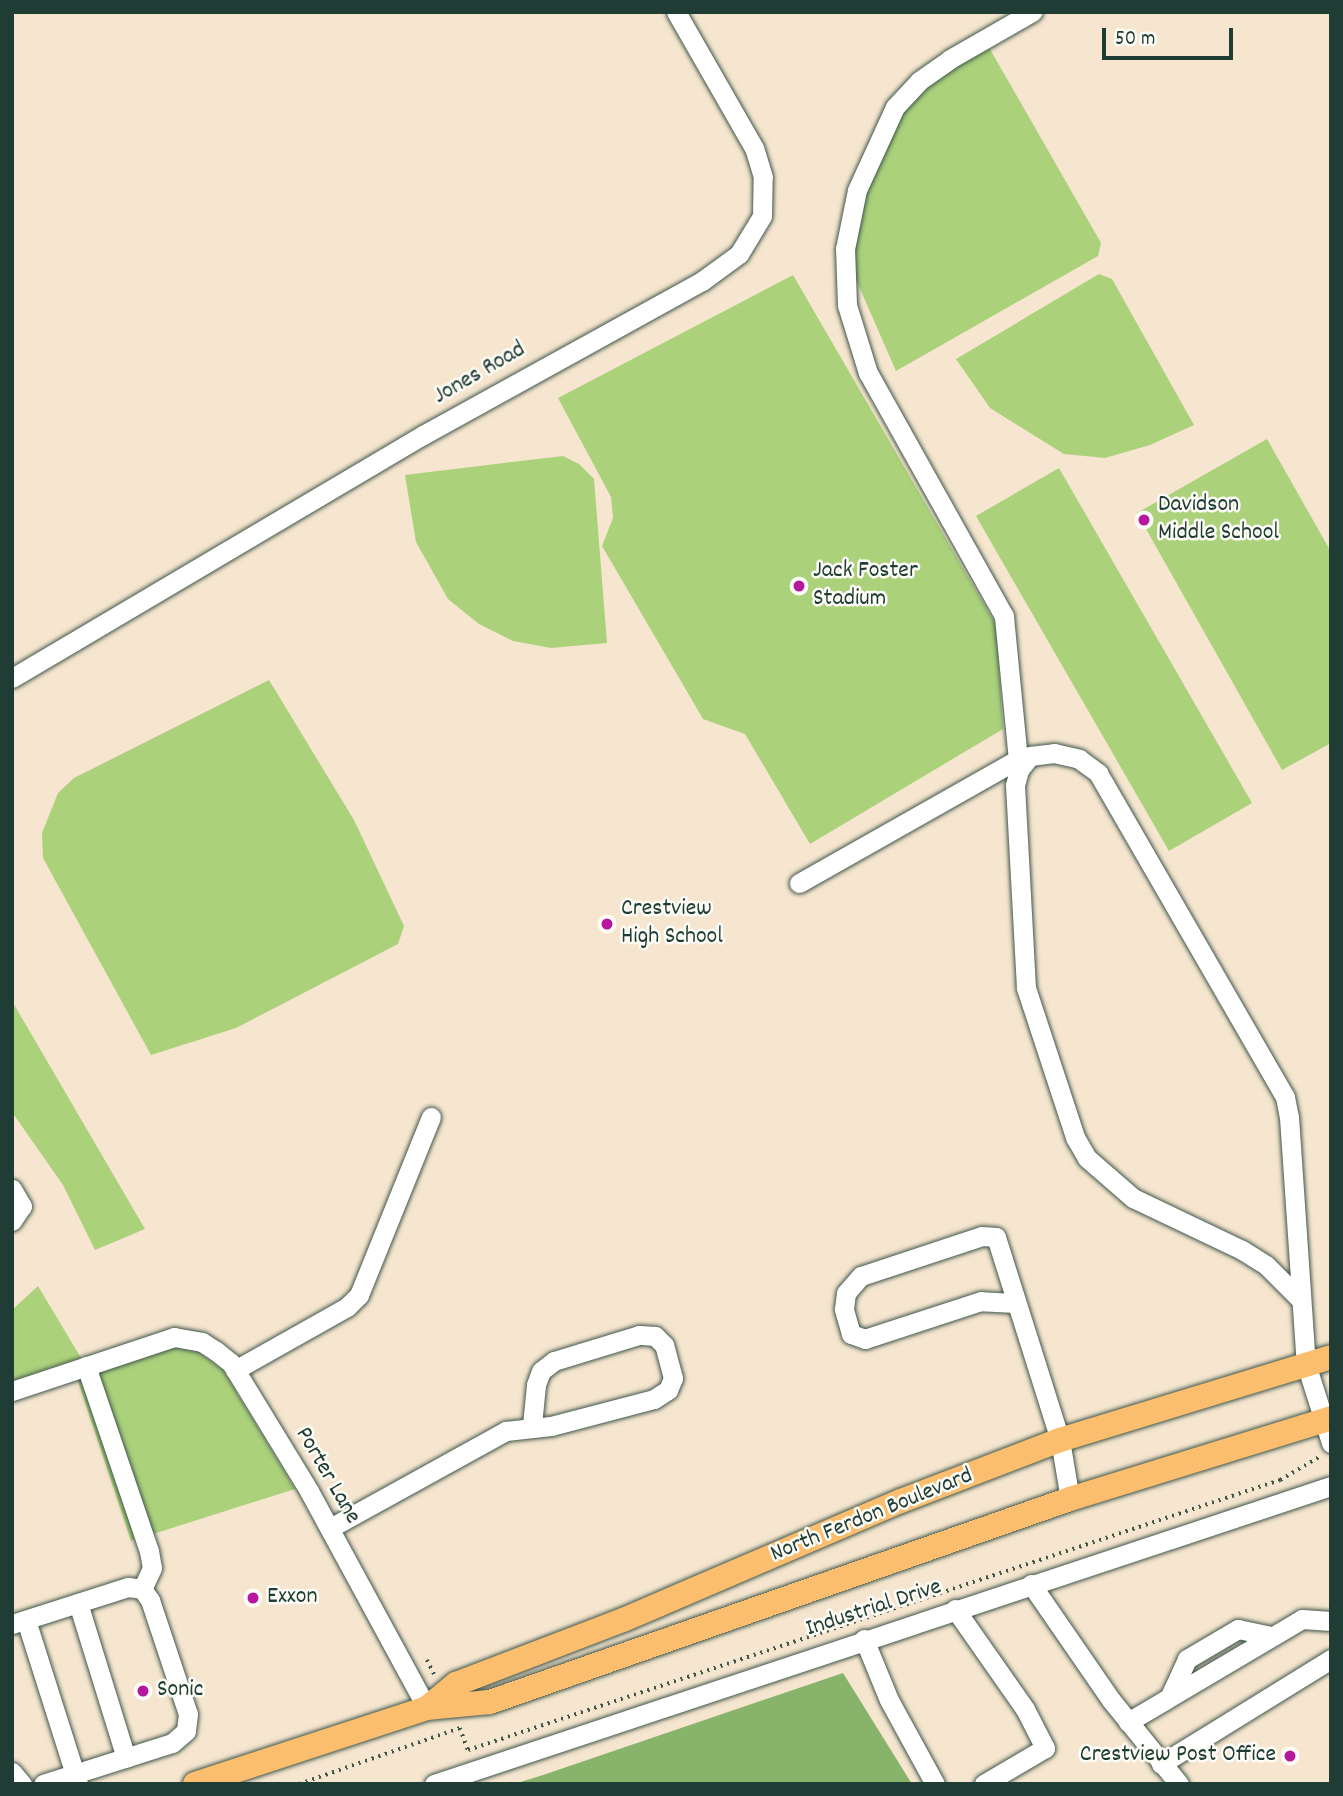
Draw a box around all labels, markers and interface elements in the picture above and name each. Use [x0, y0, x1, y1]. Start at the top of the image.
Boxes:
scale bar [1105, 14, 1236, 58]
text: 50 m [1115, 25, 1155, 55]
street label: Jones Road [429, 336, 531, 412]
place label: Davidson Middle School [1158, 492, 1279, 548]
marker: Davidson Middle School [1136, 512, 1152, 528]
place label: Jack Foster Stadium [813, 558, 918, 614]
marker: Jack Foster Stadium [791, 578, 807, 594]
place label: Crestview High School [621, 896, 723, 952]
marker: Crestview High School [599, 916, 615, 932]
street label: Porter Lane [288, 1422, 366, 1530]
street label: North Ferdon Boulevard [767, 1462, 977, 1570]
street label: Industrial Drive [802, 1574, 946, 1644]
place label: Exxon [267, 1584, 317, 1612]
marker: Exxon [245, 1590, 261, 1606]
place label: Sonic [157, 1677, 203, 1705]
marker: Sonic [135, 1683, 151, 1699]
place label: Crestview Post Office [1080, 1742, 1276, 1770]
marker: Crestview Post Office [1282, 1748, 1298, 1764]

